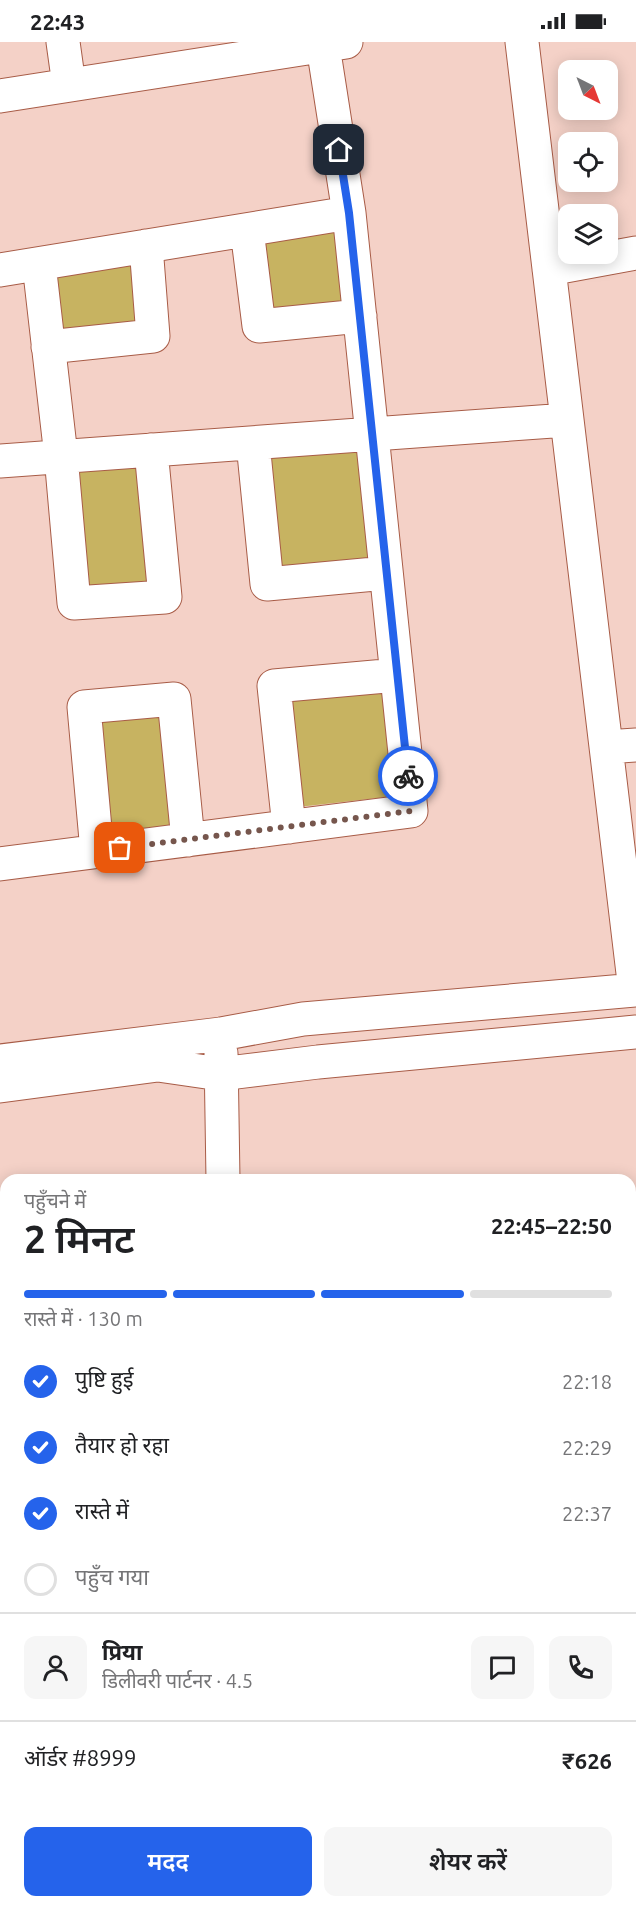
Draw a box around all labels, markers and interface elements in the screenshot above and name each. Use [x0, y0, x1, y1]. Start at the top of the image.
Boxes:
text: 22:43 [30, 9, 85, 34]
north arrow [558, 60, 618, 120]
map controls [558, 60, 618, 264]
pin [313, 124, 364, 175]
button: locate [558, 132, 618, 192]
icon: home [322, 133, 355, 166]
button: layers [558, 204, 618, 264]
courier [378, 746, 438, 806]
icon: bike [392, 760, 425, 793]
pin [94, 822, 145, 873]
icon: bag [103, 831, 136, 864]
text: पहुँचने में [24, 1189, 86, 1212]
text: 22:45–22:50 [491, 1213, 612, 1238]
text: 2 मिनट [24, 1217, 134, 1260]
text: रास्ते में · 130 m [24, 1307, 143, 1330]
icon: check [24, 1365, 57, 1398]
text: पुष्टि हुई [75, 1366, 134, 1391]
text: 22:18 [562, 1370, 612, 1393]
icon: check [24, 1431, 57, 1464]
text: तैयार हो रहा [75, 1432, 169, 1457]
text: 22:29 [562, 1436, 612, 1459]
icon: check [24, 1497, 57, 1530]
text: रास्ते में [75, 1498, 129, 1523]
text: 22:37 [562, 1502, 612, 1525]
text: पहुँच गया [75, 1564, 149, 1589]
button: person [24, 1636, 87, 1699]
button: chat [471, 1636, 534, 1699]
button: phone [549, 1636, 612, 1699]
text: प्रिया [102, 1639, 142, 1664]
text: डिलीवरी पार्टनर · 4.5 [102, 1669, 253, 1692]
text: ऑर्डर #8999 [24, 1745, 136, 1770]
text: ₹626 [562, 1748, 612, 1773]
button: मदद [24, 1827, 312, 1896]
button: शेयर करें [324, 1827, 612, 1896]

